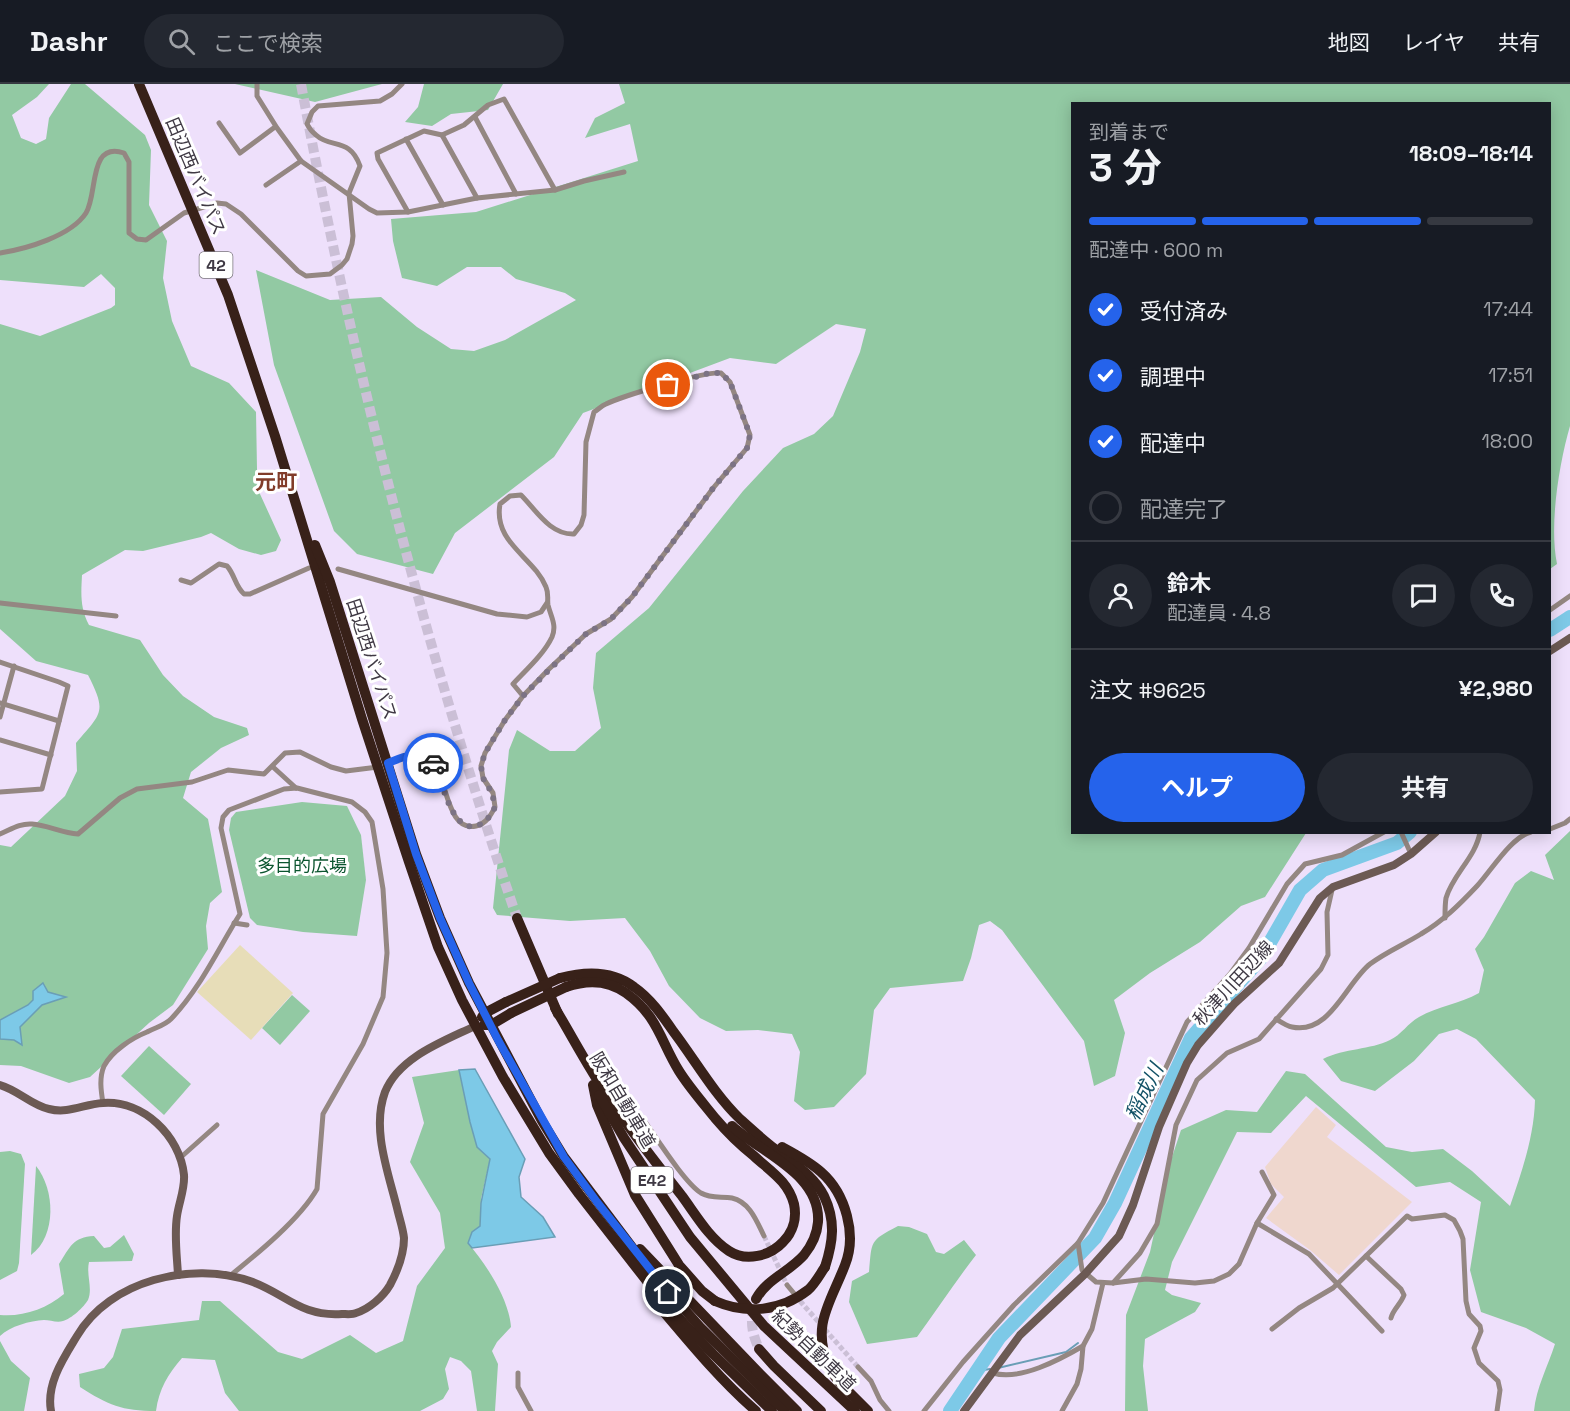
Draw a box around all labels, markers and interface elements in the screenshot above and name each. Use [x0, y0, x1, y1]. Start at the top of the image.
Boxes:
search box [144, 14, 564, 68]
text: Dashr [30, 23, 108, 59]
icon: search [165, 25, 198, 58]
text: ここで検索 [213, 29, 323, 57]
text: 地図 [1328, 29, 1370, 56]
text: レイヤ [1403, 29, 1465, 56]
text: 共有 [1498, 29, 1540, 56]
street label: 田辺西バイパス [161, 114, 231, 238]
text: 到着まで [1089, 119, 1169, 145]
text: 18:09–18:14 [1409, 139, 1533, 167]
text: 3 分 [1089, 143, 1162, 192]
text: 配達中 · 600 m [1089, 237, 1223, 263]
road number: 42 [200, 252, 232, 278]
icon: check [1089, 293, 1122, 326]
text: 17:44 [1483, 296, 1533, 322]
text: 受付済み [1140, 297, 1228, 325]
pin [642, 359, 693, 410]
icon: check [1089, 359, 1122, 392]
text: 17:51 [1488, 362, 1533, 388]
text: 調理中 [1140, 363, 1206, 391]
icon: bag [651, 368, 684, 401]
icon: check [1089, 425, 1122, 458]
text: 18:00 [1481, 428, 1533, 454]
text: 配達中 [1140, 429, 1206, 457]
district label: 元町 [255, 468, 297, 495]
text: 配達完了 [1140, 495, 1228, 523]
button: person [1089, 564, 1152, 627]
button: chat [1392, 564, 1455, 627]
button: phone [1470, 564, 1533, 627]
text: 鈴木 [1167, 569, 1211, 597]
street label: 田辺西バイパス [342, 596, 402, 722]
text: 配達員 · 4.8 [1167, 600, 1271, 626]
text: ¥2,980 [1459, 674, 1533, 702]
text: 注文 #9625 [1089, 676, 1206, 704]
courier [403, 733, 463, 793]
icon: car [417, 747, 450, 780]
button: ヘルプ [1089, 753, 1305, 822]
button: 共有 [1317, 753, 1533, 822]
park label: 多目的広場 [257, 854, 347, 877]
street label: 秋津川田辺線 [1188, 936, 1278, 1030]
street label: 阪和自動車道 [585, 1048, 661, 1152]
water label: 稲成川 [1119, 1058, 1170, 1125]
road number: E42 [631, 1167, 673, 1193]
pin [642, 1266, 693, 1317]
icon: home [651, 1275, 684, 1308]
street label: 紀勢自動車道 [767, 1304, 861, 1396]

